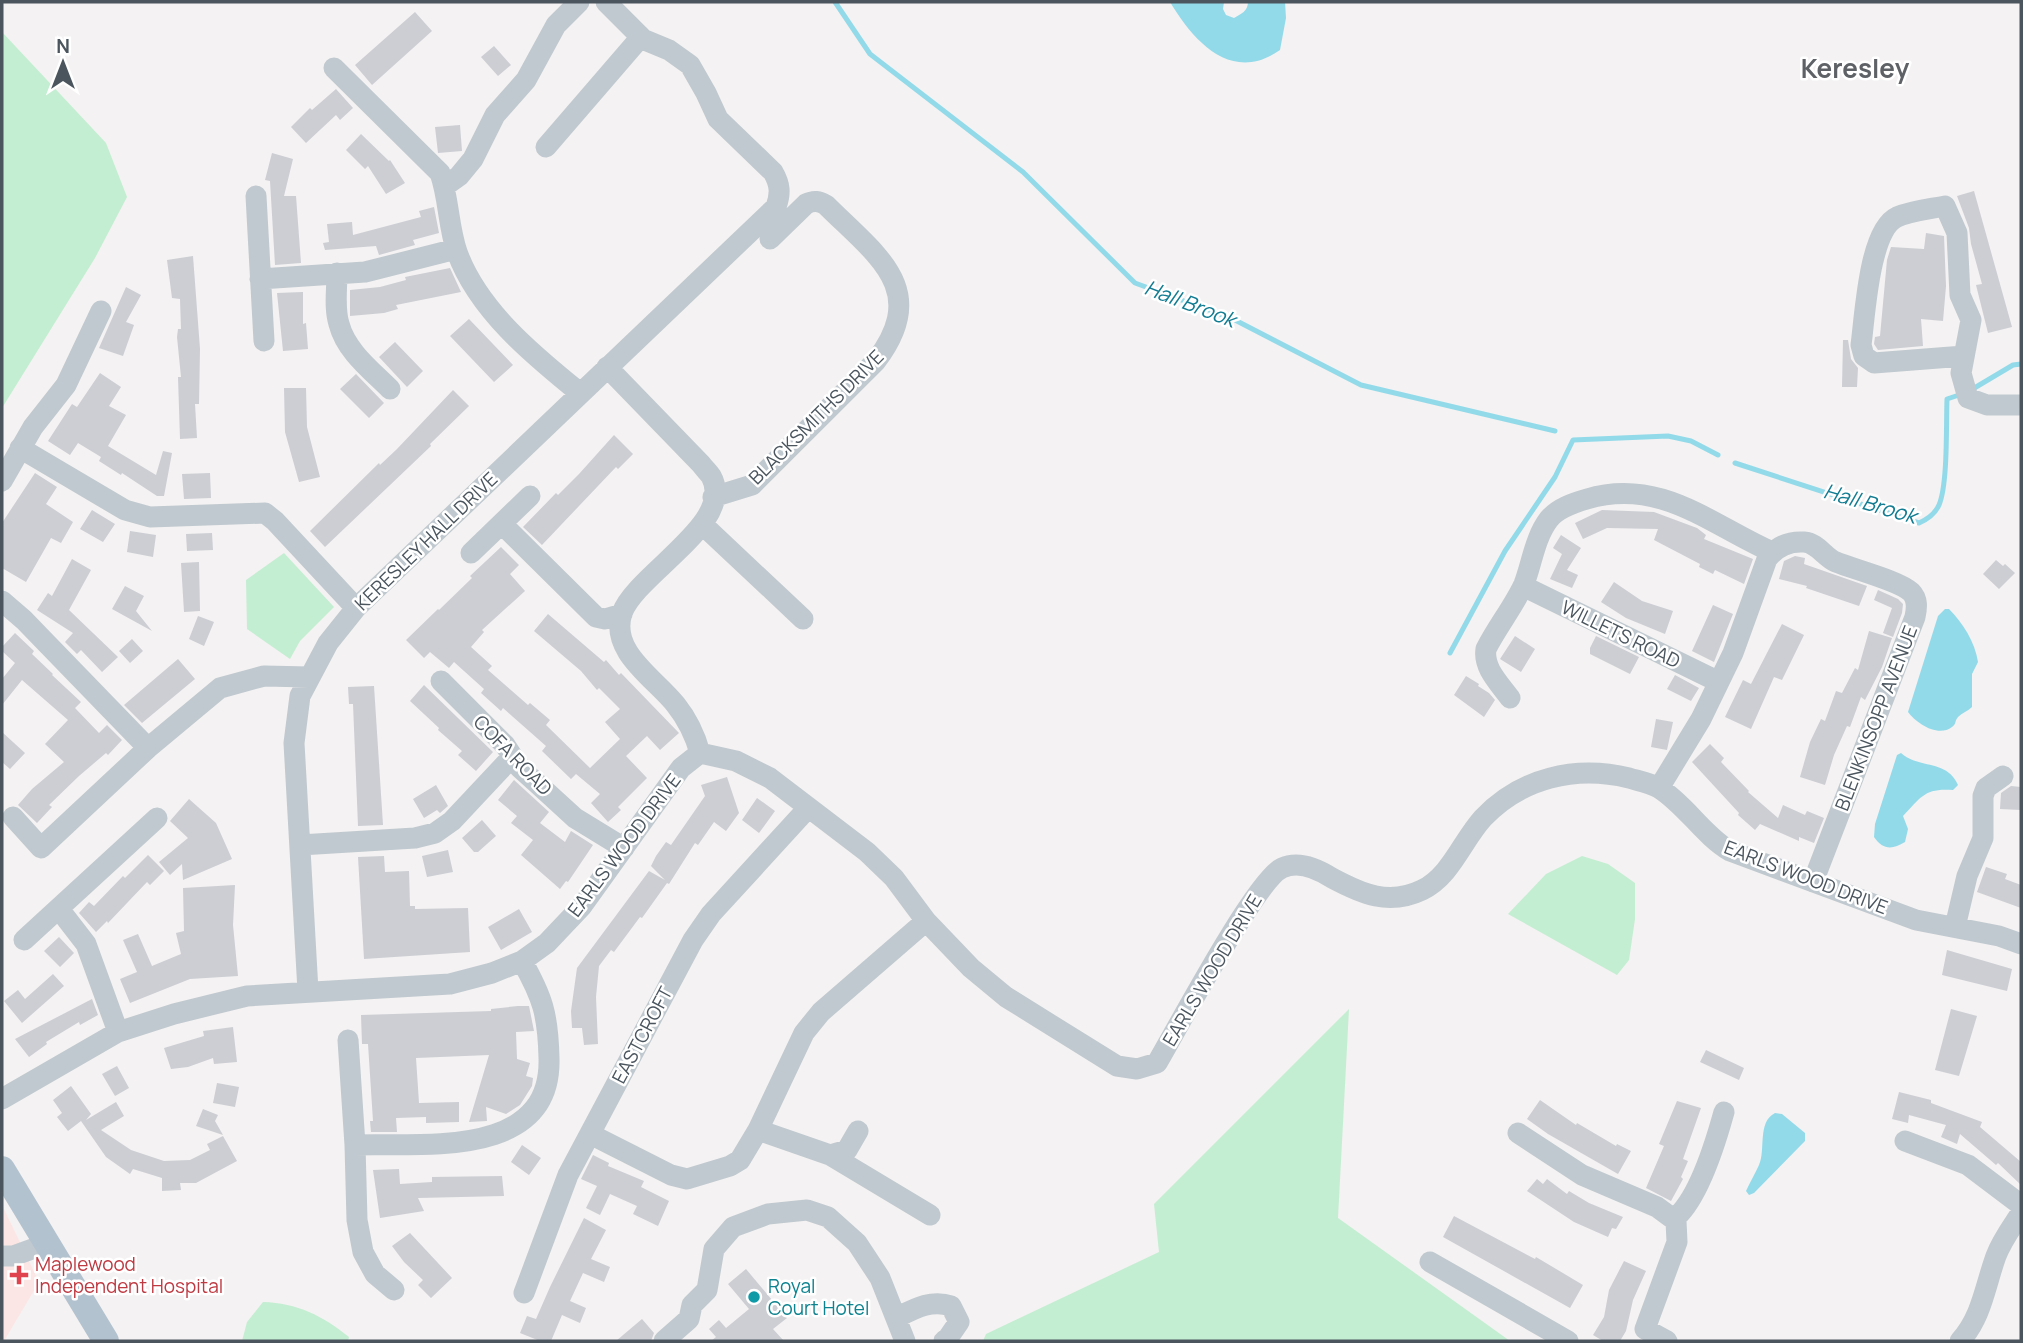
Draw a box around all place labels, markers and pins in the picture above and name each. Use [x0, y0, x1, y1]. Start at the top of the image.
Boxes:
place label: Maplewood Independent Hospital [35, 1251, 223, 1299]
marker: Maplewood Independent Hospital [9, 1265, 29, 1285]
place label: Royal Court Hotel [768, 1273, 869, 1321]
marker: Royal Court Hotel [746, 1289, 762, 1305]

